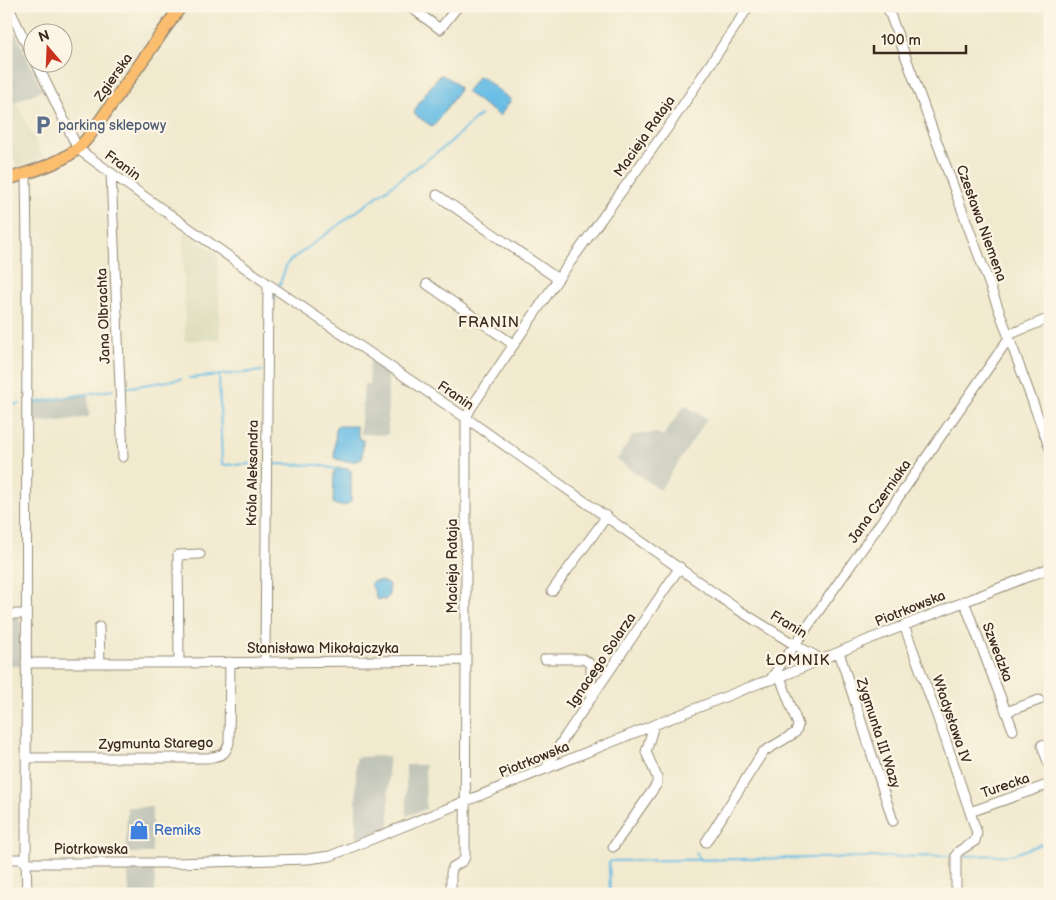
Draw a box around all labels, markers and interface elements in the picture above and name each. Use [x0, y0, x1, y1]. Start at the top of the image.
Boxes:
north arrow [22, 22, 72, 72]
scale bar [874, 22, 966, 54]
text: N [36, 26, 52, 46]
text: 100 m [881, 31, 921, 50]
street label: Zgierska [90, 50, 136, 105]
street label: Macieja Rataja [610, 92, 679, 180]
parking icon: parking sklepowy [32, 114, 54, 136]
place label: parking sklepowy [58, 117, 167, 134]
street label: Franin [101, 147, 144, 184]
street label: Czesława Niemena [953, 163, 1011, 284]
street label: Jana Olbrachta [93, 268, 114, 364]
district label: FRANIN [458, 313, 520, 332]
street label: Franin [434, 377, 477, 414]
street label: Króla Aleksandra [243, 419, 262, 527]
street label: Jana Czerniaka [844, 456, 915, 546]
street label: Macieja Rataja [444, 518, 461, 614]
street label: Piotrkowska [872, 587, 948, 630]
street label: Franin [767, 607, 810, 642]
street label: Ignacego Solarza [563, 610, 639, 711]
street label: Szwedzka [978, 620, 1017, 684]
street label: Stanisława Mikołajczyka [247, 640, 399, 657]
district label: ŁOMNIK [766, 651, 830, 670]
street label: Władysława IV [928, 673, 975, 766]
street label: Zygmunta III Wazy [852, 675, 905, 791]
street label: Zygmunta Starego [98, 734, 213, 753]
street label: Piotrkowska [496, 738, 572, 781]
street label: Turecka [979, 769, 1032, 802]
shop icon: Remiks [128, 819, 150, 841]
place label: Remiks [154, 822, 201, 839]
street label: Piotrkowska [54, 841, 128, 858]

